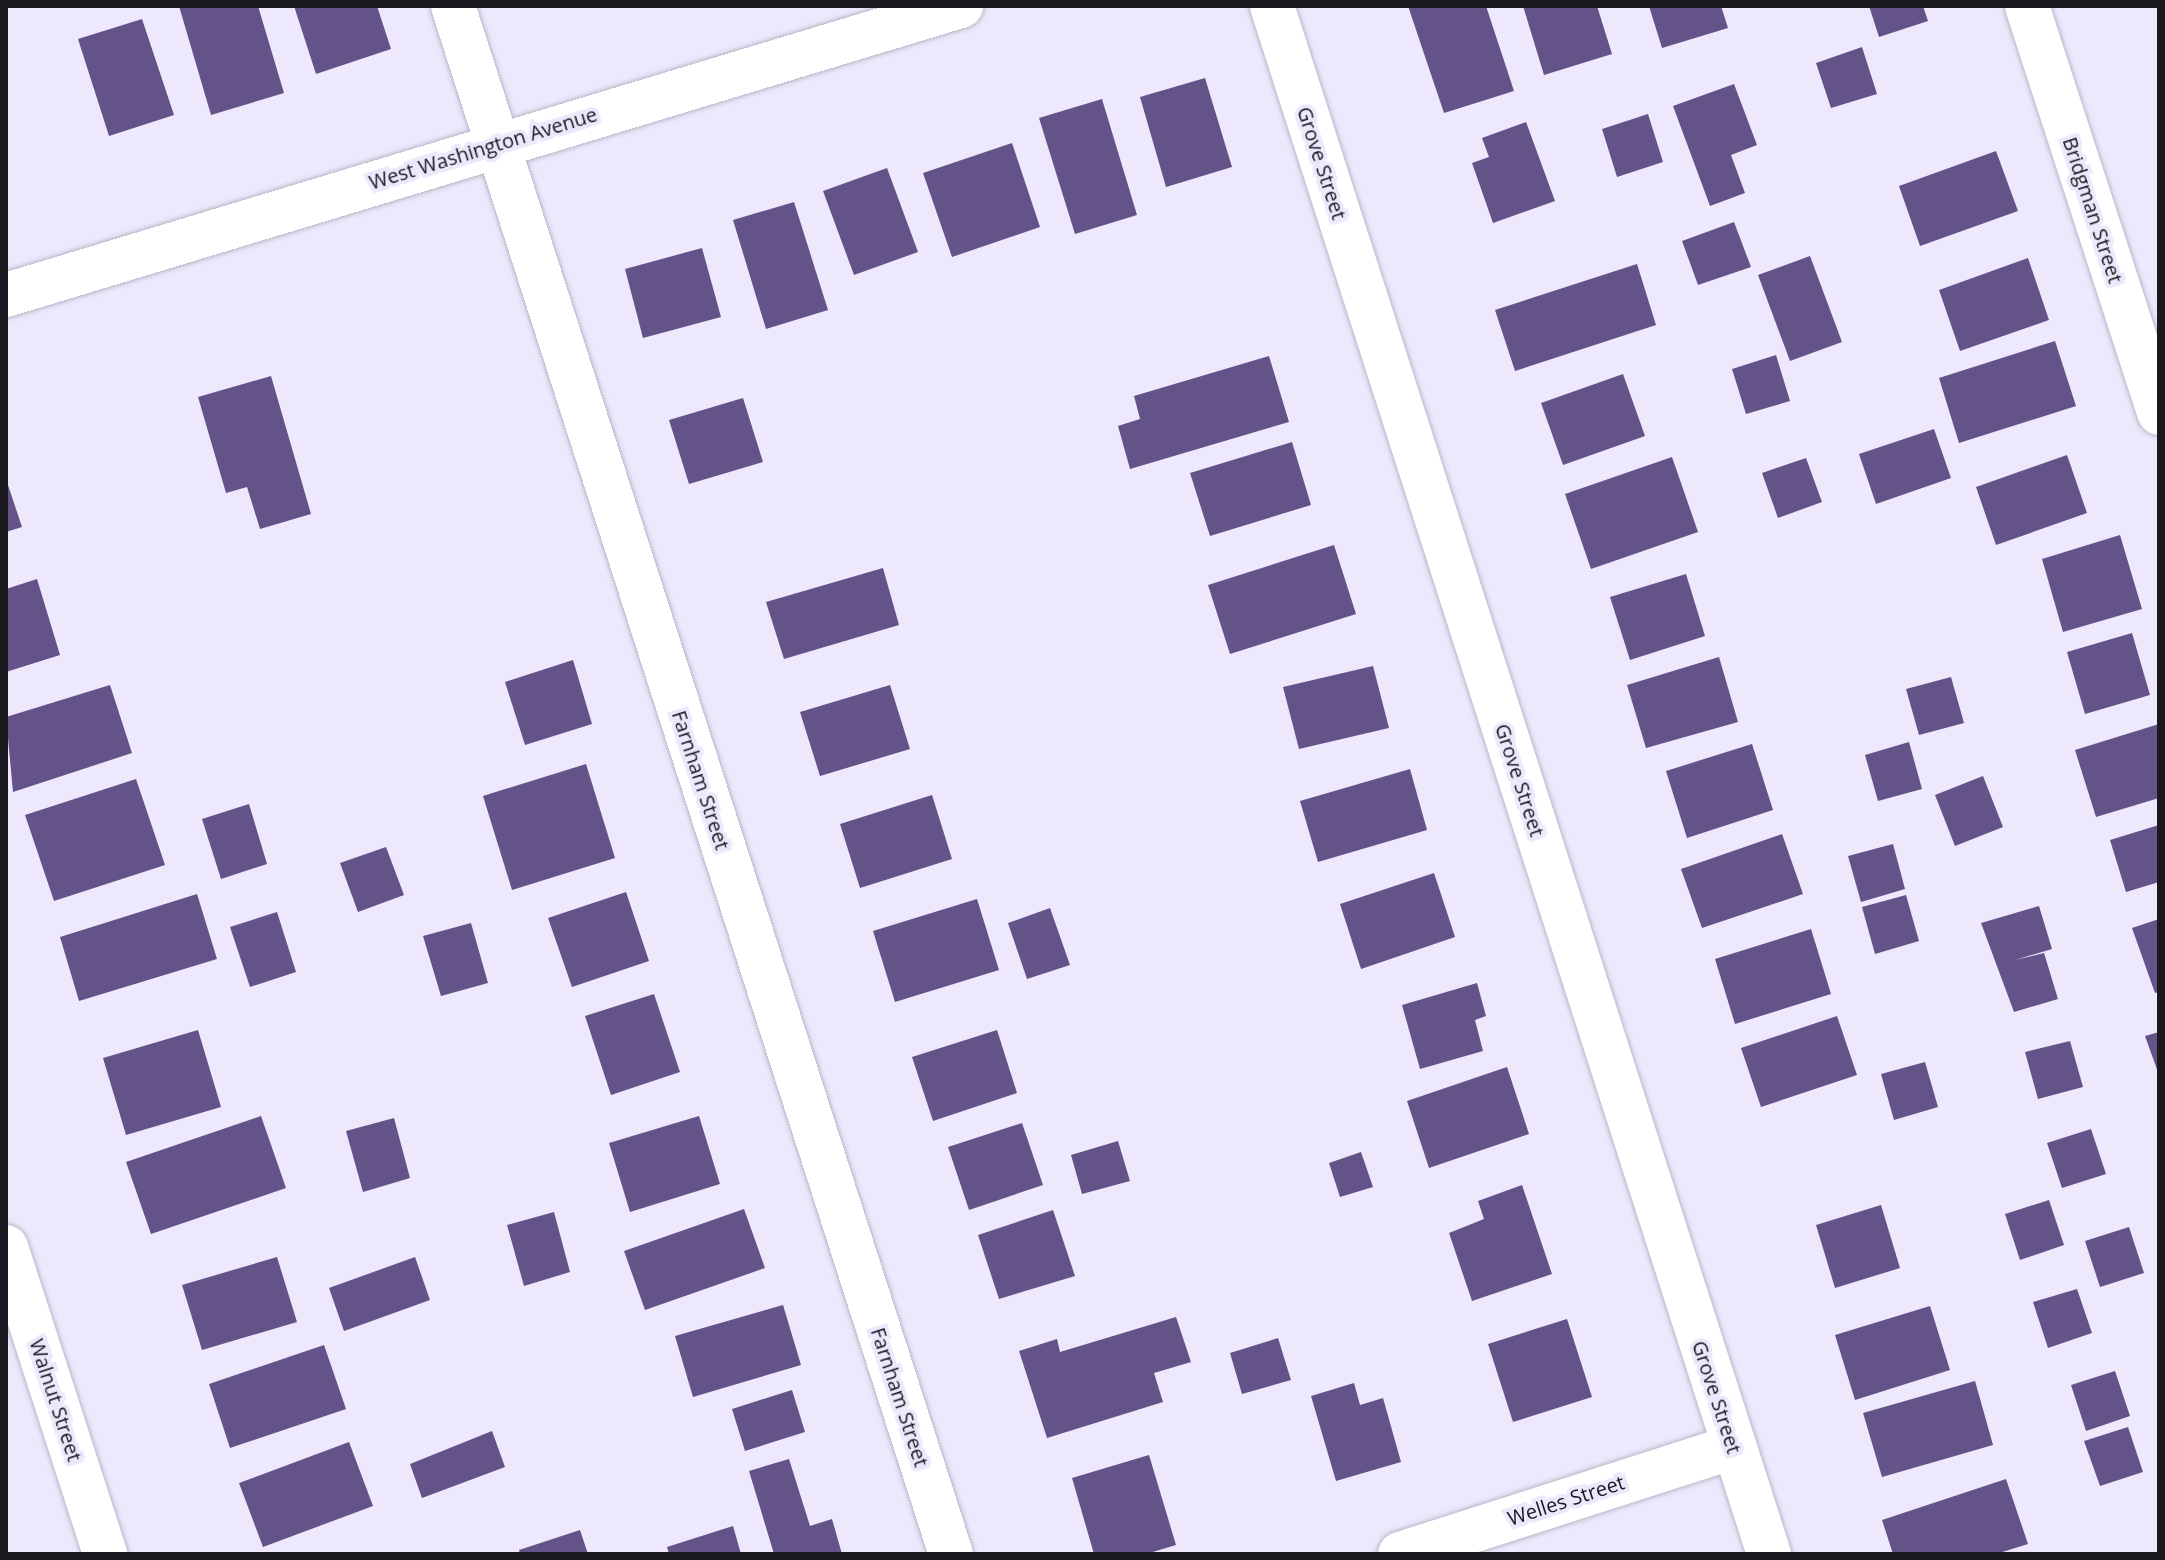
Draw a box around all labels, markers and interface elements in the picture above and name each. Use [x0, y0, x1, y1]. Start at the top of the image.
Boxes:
street label: West Washington Avenue [366, 102, 600, 194]
street label: Grove Street [1293, 104, 1351, 222]
street label: Bridgman Street [2058, 134, 2128, 286]
street label: Farnham Street [667, 707, 735, 853]
street label: Grove Street [1491, 721, 1549, 839]
street label: Farnham Street [866, 1324, 934, 1470]
street label: Walnut Street [25, 1336, 87, 1464]
street label: Grove Street [1688, 1338, 1746, 1456]
street label: Welles Street [1504, 1470, 1628, 1530]

